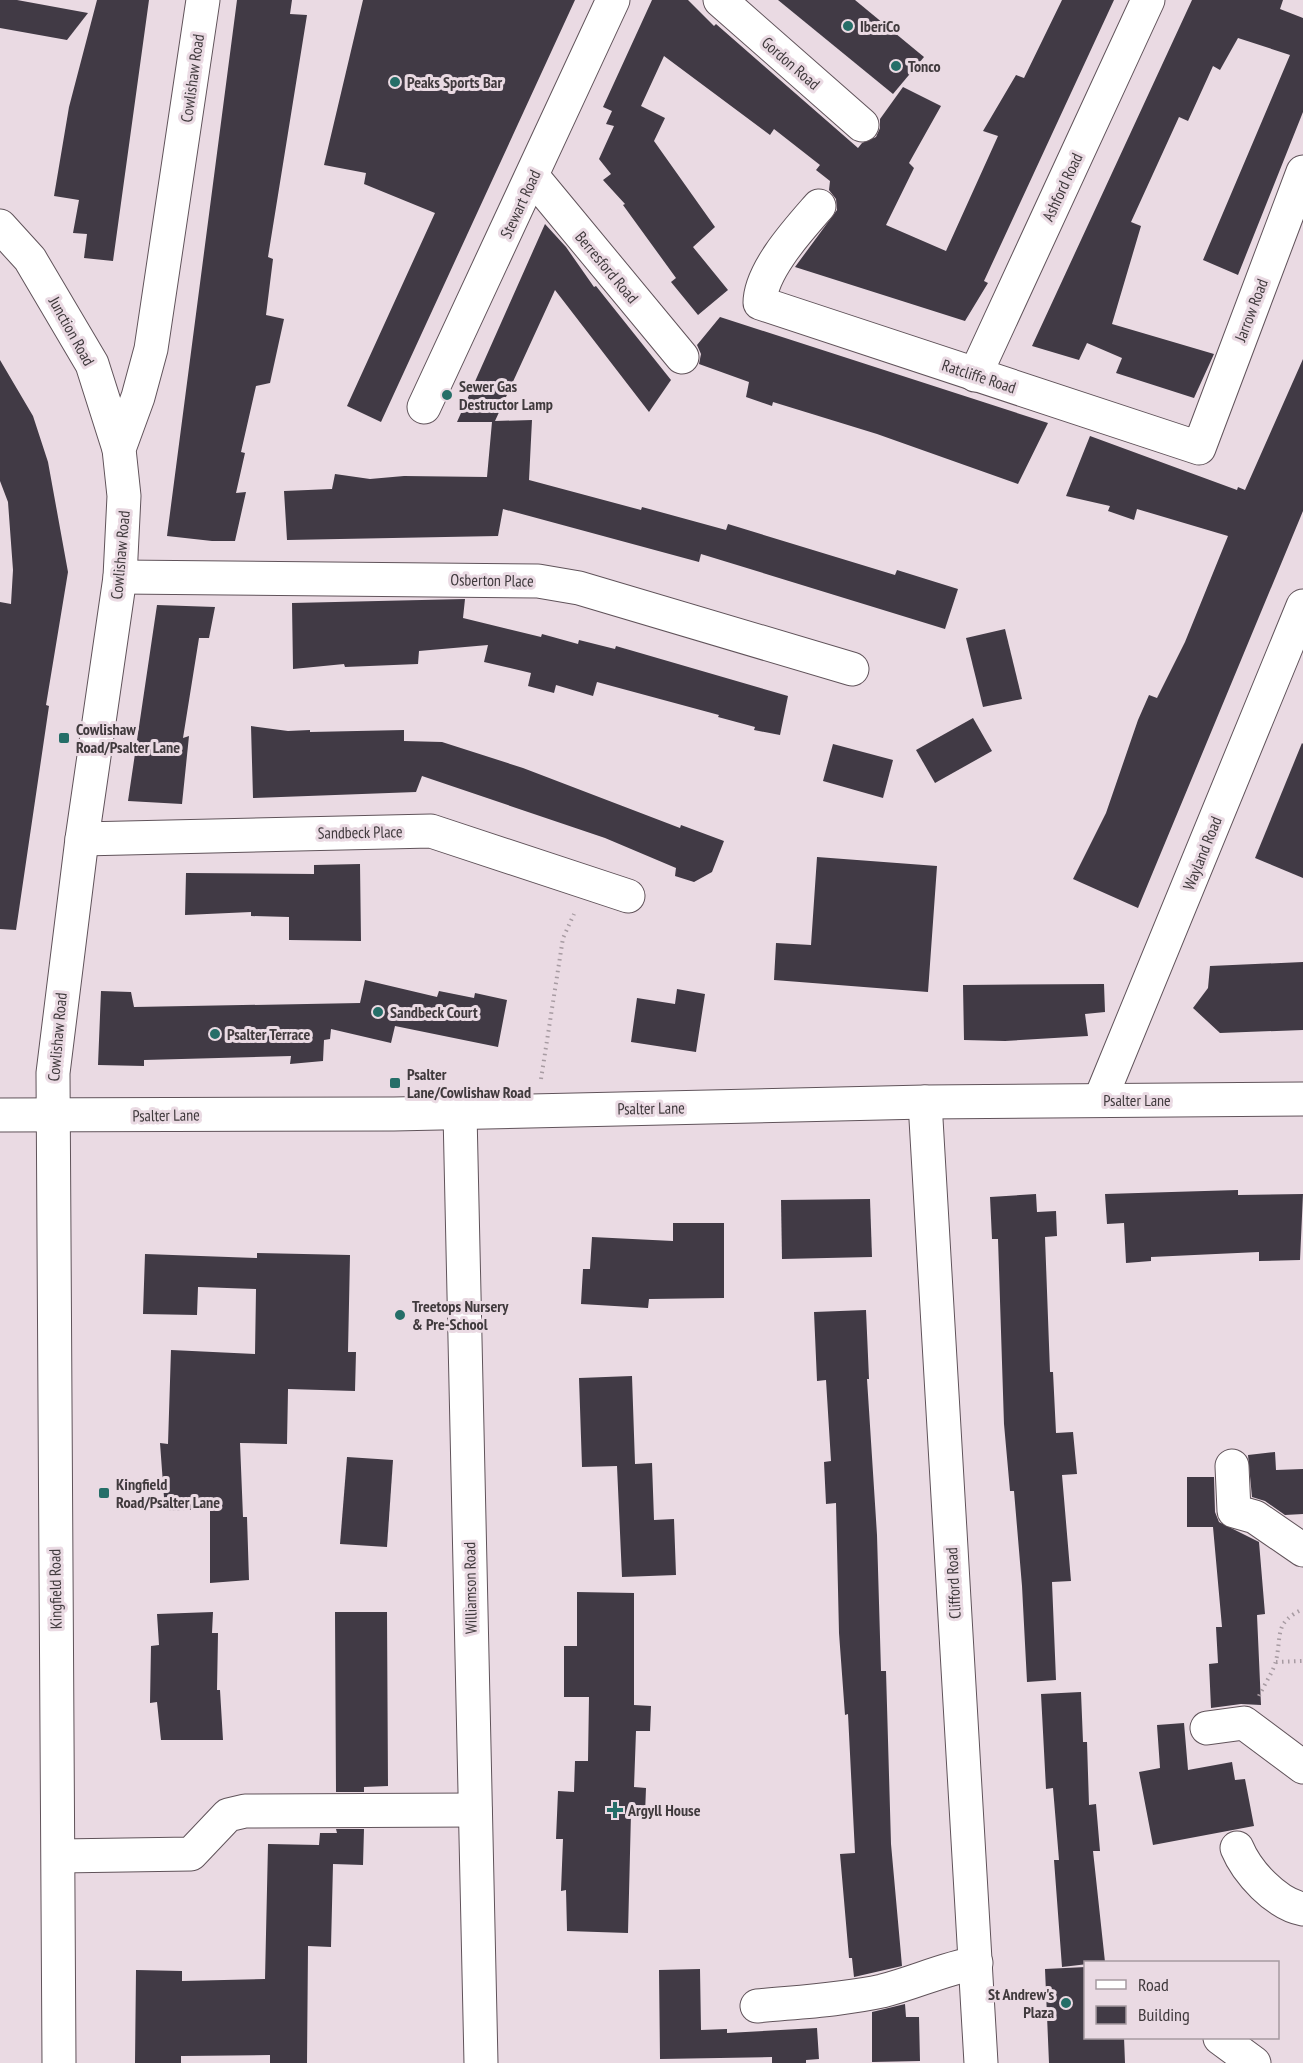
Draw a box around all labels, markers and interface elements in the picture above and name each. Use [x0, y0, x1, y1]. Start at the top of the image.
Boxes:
place label: IberiCo [860, 16, 900, 36]
marker: IberiCo [841, 19, 855, 33]
street label: Cowlishaw Road [176, 32, 208, 123]
street label: Gordon Road [758, 32, 824, 94]
place label: Tonco [908, 56, 941, 76]
marker: Tonco [889, 59, 903, 73]
place label: Peaks Sports Bar [407, 72, 502, 92]
marker: Peaks Sports Bar [388, 75, 402, 89]
street label: Ashford Road [1038, 150, 1086, 224]
street label: Stewart Road [495, 166, 545, 241]
street label: Berresford Road [571, 227, 643, 307]
street label: Jarrow Road [1230, 276, 1272, 345]
street label: Junction Road [44, 292, 99, 369]
street label: Ratcliffe Road [939, 355, 1019, 397]
place label: Sewer Gas Destructor Lamp [459, 376, 553, 414]
marker: Sewer Gas Destructor Lamp [440, 388, 454, 402]
street label: Cowlishaw Road [106, 510, 134, 600]
street label: Osberton Place [450, 569, 534, 591]
place label: Cowlishaw Road/Psalter Lane [76, 719, 180, 757]
marker: Cowlishaw Road/Psalter Lane [57, 731, 71, 745]
street label: Wayland Road [1178, 813, 1226, 893]
street label: Sandbeck Place [317, 821, 403, 843]
street label: Cowlishaw Road [43, 992, 71, 1082]
place label: Sandbeck Court [390, 1002, 478, 1022]
marker: Sandbeck Court [371, 1005, 385, 1019]
place label: Psalter Terrace [227, 1024, 310, 1044]
marker: Psalter Terrace [208, 1027, 222, 1041]
place label: Psalter Lane/Cowlishaw Road [407, 1064, 531, 1102]
marker: Psalter Lane/Cowlishaw Road [388, 1076, 402, 1090]
street label: Psalter Lane [1103, 1090, 1171, 1110]
street label: Psalter Lane [617, 1097, 685, 1119]
street label: Psalter Lane [132, 1104, 200, 1126]
place label: Treetops Nursery & Pre-School [412, 1296, 509, 1334]
marker: Treetops Nursery & Pre-School [393, 1308, 407, 1322]
place label: Kingfield Road/Psalter Lane [116, 1474, 220, 1512]
marker: Kingfield Road/Psalter Lane [97, 1486, 111, 1500]
street label: Williamson Road [459, 1542, 481, 1634]
street label: Clifford Road [941, 1547, 965, 1619]
street label: Kingfield Road [44, 1549, 66, 1629]
place label: Argyll House [627, 1800, 701, 1820]
marker: Argyll House [606, 1801, 624, 1819]
legend [1084, 1961, 1279, 2039]
text: Road [1138, 1973, 1169, 1996]
place label: St Andrew's Plaza [988, 1984, 1054, 2022]
marker: St Andrew's Plaza [1059, 1996, 1073, 2010]
text: Building [1138, 2003, 1190, 2026]

